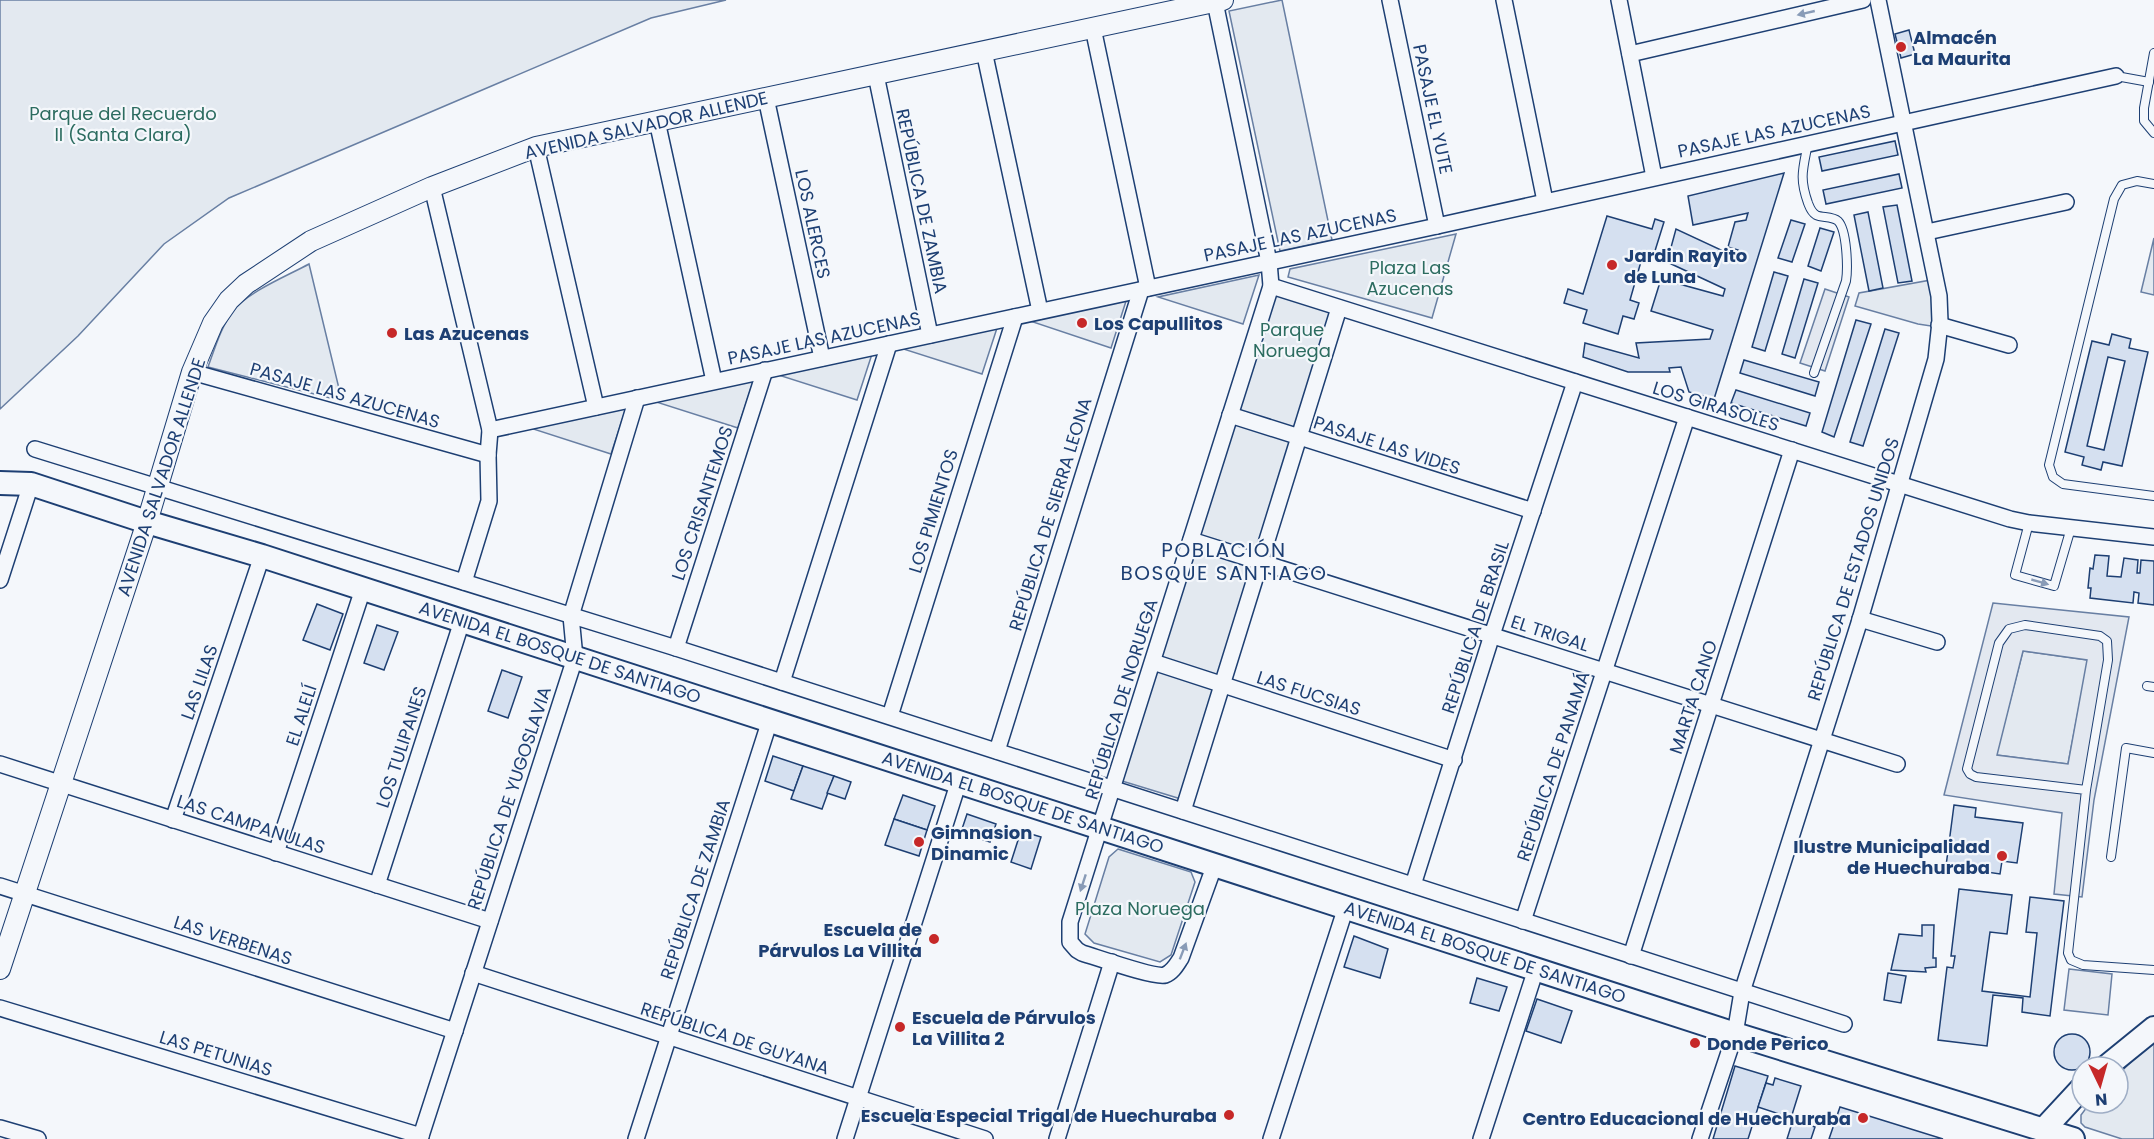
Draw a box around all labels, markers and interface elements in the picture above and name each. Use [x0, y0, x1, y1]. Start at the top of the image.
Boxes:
one-way arrow [1797, 9, 1816, 19]
place label: Almacén La Maurita [1913, 25, 2011, 71]
marker: Almacén La Maurita [1894, 40, 1908, 54]
street label: PASAJE EL YUTE [1407, 42, 1459, 176]
street label: AVENIDA SALVADOR ALLENDE [522, 85, 770, 165]
street label: PASAJE LAS AZUCENAS [1675, 98, 1873, 164]
park label: Parque del Recuerdo II (Santa Clara) [29, 101, 217, 147]
street label: REPÚBLICA DE ZAMBIA [890, 106, 954, 296]
street label: LOS ALERCES [789, 167, 837, 281]
street label: PASAJE LAS AZUCENAS [1201, 202, 1399, 268]
place label: Jardin Rayito de Luna [1624, 243, 1747, 289]
park label: Plaza Las Azucenas [1366, 255, 1454, 301]
marker: Jardin Rayito de Luna [1605, 258, 1619, 272]
street label: PASAJE LAS AZUCENAS [725, 305, 923, 371]
place label: Los Capullitos [1094, 311, 1223, 336]
marker: Los Capullitos [1075, 316, 1089, 330]
park label: Parque Noruega [1253, 317, 1331, 363]
place label: Las Azucenas [404, 321, 529, 346]
marker: Las Azucenas [385, 326, 399, 340]
street label: AVENIDA SALVADOR ALLENDE [111, 355, 211, 599]
street label: PASAJE LAS AZUCENAS [247, 356, 443, 434]
street label: LOS GIRASOLES [1650, 375, 1782, 437]
street label: REPÚBLICA DE SIERRA LEONA [1003, 394, 1097, 634]
street label: PASAJE LAS VIDES [1310, 409, 1464, 481]
street label: LOS CRISANTEMOS [665, 423, 739, 583]
street label: REPÚBLICA DE ESTADOS UNIDOS [1801, 434, 1905, 704]
street label: LOS PIMIENTOS [902, 446, 964, 576]
district label: POBLACIÓN BOSQUE SANTIAGO [1121, 536, 1327, 587]
street label: REPÚBLICA DE BRASIL [1435, 537, 1515, 717]
one-way arrow [2031, 578, 2049, 587]
street label: AVENIDA EL BOSQUE DE SANTIAGO [416, 595, 704, 709]
street label: REPÚBLICA DE NORUEGA [1079, 595, 1163, 803]
street label: EL TRIGAL [1508, 609, 1593, 657]
street label: MARTA CANO [1663, 637, 1723, 757]
street label: LAS LILAS [174, 641, 224, 723]
street label: LAS FUCSIAS [1254, 664, 1364, 722]
street label: REPÚBLICA DE PANAMÁ [1510, 668, 1596, 864]
street label: EL ALELÍ [279, 681, 323, 749]
street label: LOS TULIPANES [370, 683, 432, 811]
street label: REPÚBLICA DE YUGOSLAVIA [461, 683, 557, 913]
street label: AVENIDA EL BOSQUE DE SANTIAGO [879, 745, 1167, 859]
street label: LAS CAMPANULAS [174, 788, 328, 860]
street label: REPÚBLICA DE ZAMBIA [654, 795, 736, 983]
place label: Gimnasion Dinamic [931, 820, 1032, 866]
place label: Ilustre Municipalidad de Huechuraba [1793, 834, 1990, 880]
marker: Gimnasion Dinamic [912, 835, 926, 849]
marker: Ilustre Municipalidad de Huechuraba [1995, 849, 2009, 863]
one-way arrow [1078, 874, 1087, 892]
street label: AVENIDA EL BOSQUE DE SANTIAGO [1341, 895, 1629, 1009]
park label: Plaza Noruega [1075, 896, 1205, 921]
street label: LAS VERBENAS [171, 909, 295, 971]
place label: Escuela de Párvulos La Villita [758, 917, 922, 963]
marker: Escuela de Párvulos La Villita [927, 932, 941, 946]
one-way arrow [1179, 942, 1188, 960]
street label: REPÚBLICA DE GUYANA [637, 996, 833, 1080]
place label: Escuela de Párvulos La Villita 2 [912, 1005, 1096, 1051]
marker: Escuela de Párvulos La Villita 2 [893, 1020, 907, 1034]
street label: LAS PETUNIAS [157, 1024, 275, 1082]
place label: Donde Perico [1707, 1031, 1829, 1056]
marker: Donde Perico [1688, 1036, 1702, 1050]
north arrow [2070, 1055, 2130, 1115]
text: N [2094, 1087, 2108, 1111]
place label: Escuela Especial Trigal de Huechuraba [861, 1103, 1217, 1128]
place label: Centro Educacional de Huechuraba [1522, 1106, 1851, 1131]
marker: Escuela Especial Trigal de Huechuraba [1222, 1108, 1236, 1122]
marker: Centro Educacional de Huechuraba [1856, 1111, 1870, 1125]

